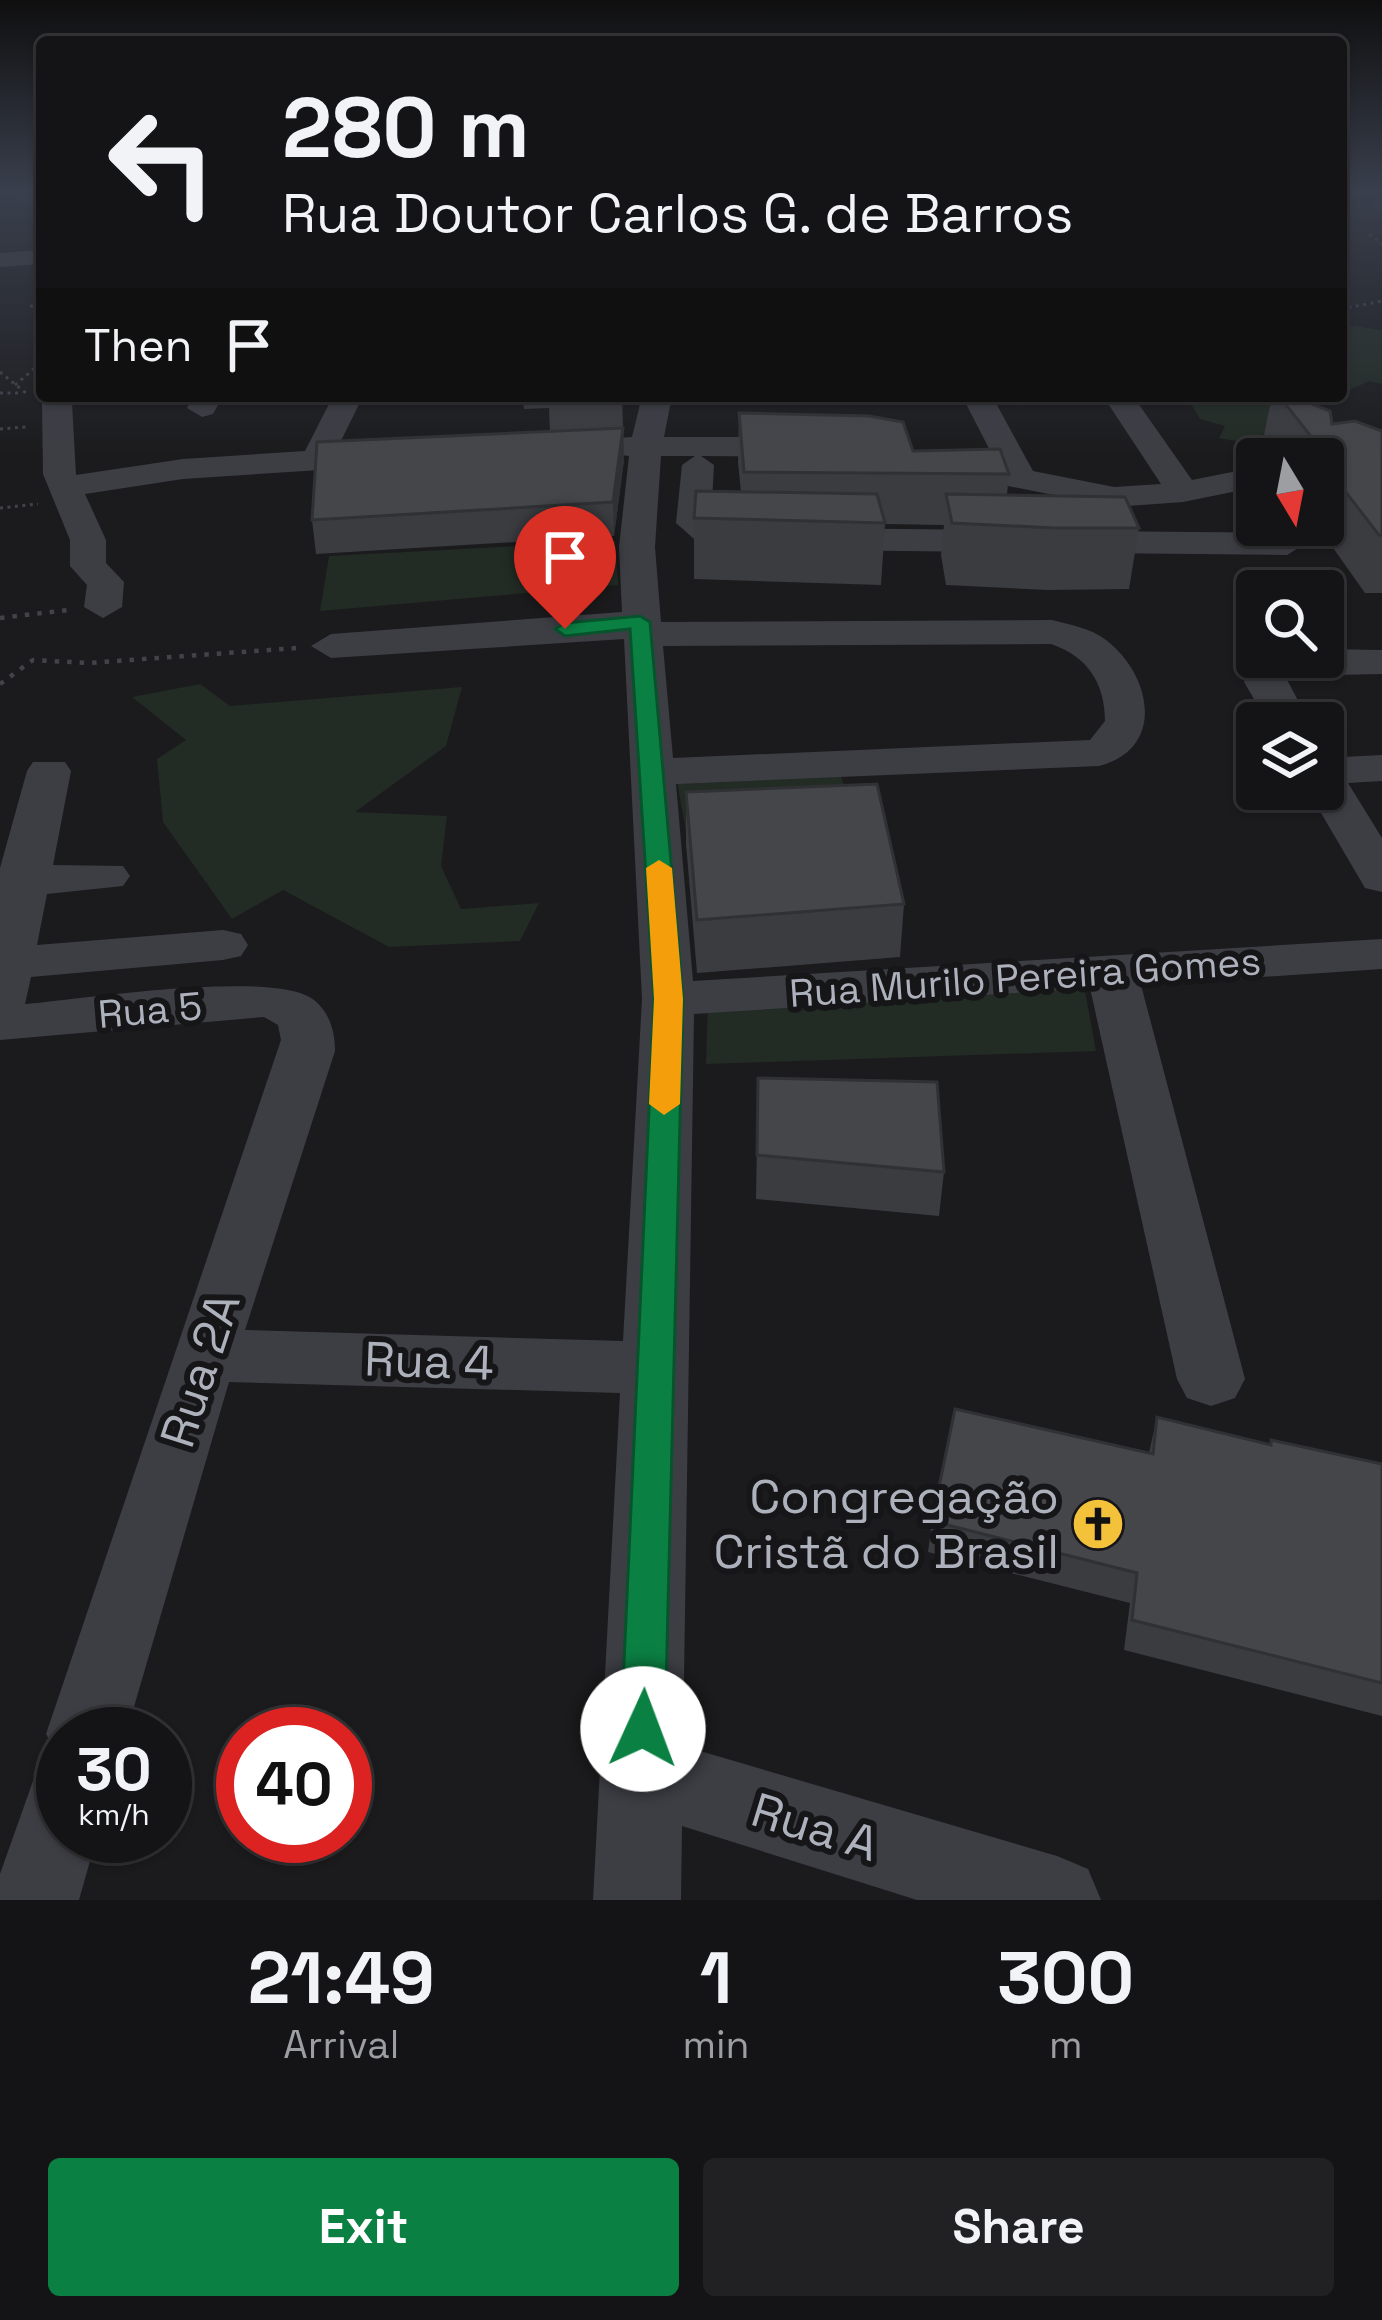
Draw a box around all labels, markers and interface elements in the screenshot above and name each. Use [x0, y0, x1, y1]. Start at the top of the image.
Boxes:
text: 280 m [282, 74, 530, 182]
icon: left [84, 84, 240, 240]
text: Rua Doutor Carlos G. de Barros [282, 179, 1073, 248]
icon: arrive [216, 312, 282, 378]
text: Then [84, 317, 192, 374]
north arrow [1236, 438, 1344, 546]
map controls [1236, 438, 1344, 810]
pin [514, 506, 616, 629]
icon: arrive [532, 524, 598, 590]
button: search [1236, 570, 1344, 678]
button: layers [1236, 702, 1344, 810]
street label: Rua Murilo Pereira Gomes [788, 936, 1262, 1018]
street label: Rua 5 [96, 981, 204, 1039]
street label: Rua 2A [146, 1285, 254, 1455]
street label: Rua 4 [363, 1328, 495, 1394]
place label: Congregação Cristã do Brasil [714, 1466, 1059, 1582]
church icon: Congregação Cristã do Brasil [1070, 1496, 1126, 1552]
position arrow [580, 1666, 706, 1792]
speed limit sign: 40 [216, 1707, 372, 1863]
text: 30 [76, 1731, 152, 1808]
street label: Rua A [744, 1779, 886, 1875]
text: km/h [78, 1795, 150, 1834]
text: 21:49 [248, 1932, 435, 2024]
text: 1 [700, 1932, 732, 2024]
text: 300 [997, 1932, 1134, 2024]
text: Arrival [283, 2020, 399, 2069]
text: min [682, 2020, 749, 2069]
text: m [1049, 2020, 1083, 2069]
button: Exit [48, 2158, 679, 2296]
button: Share [703, 2158, 1334, 2296]

